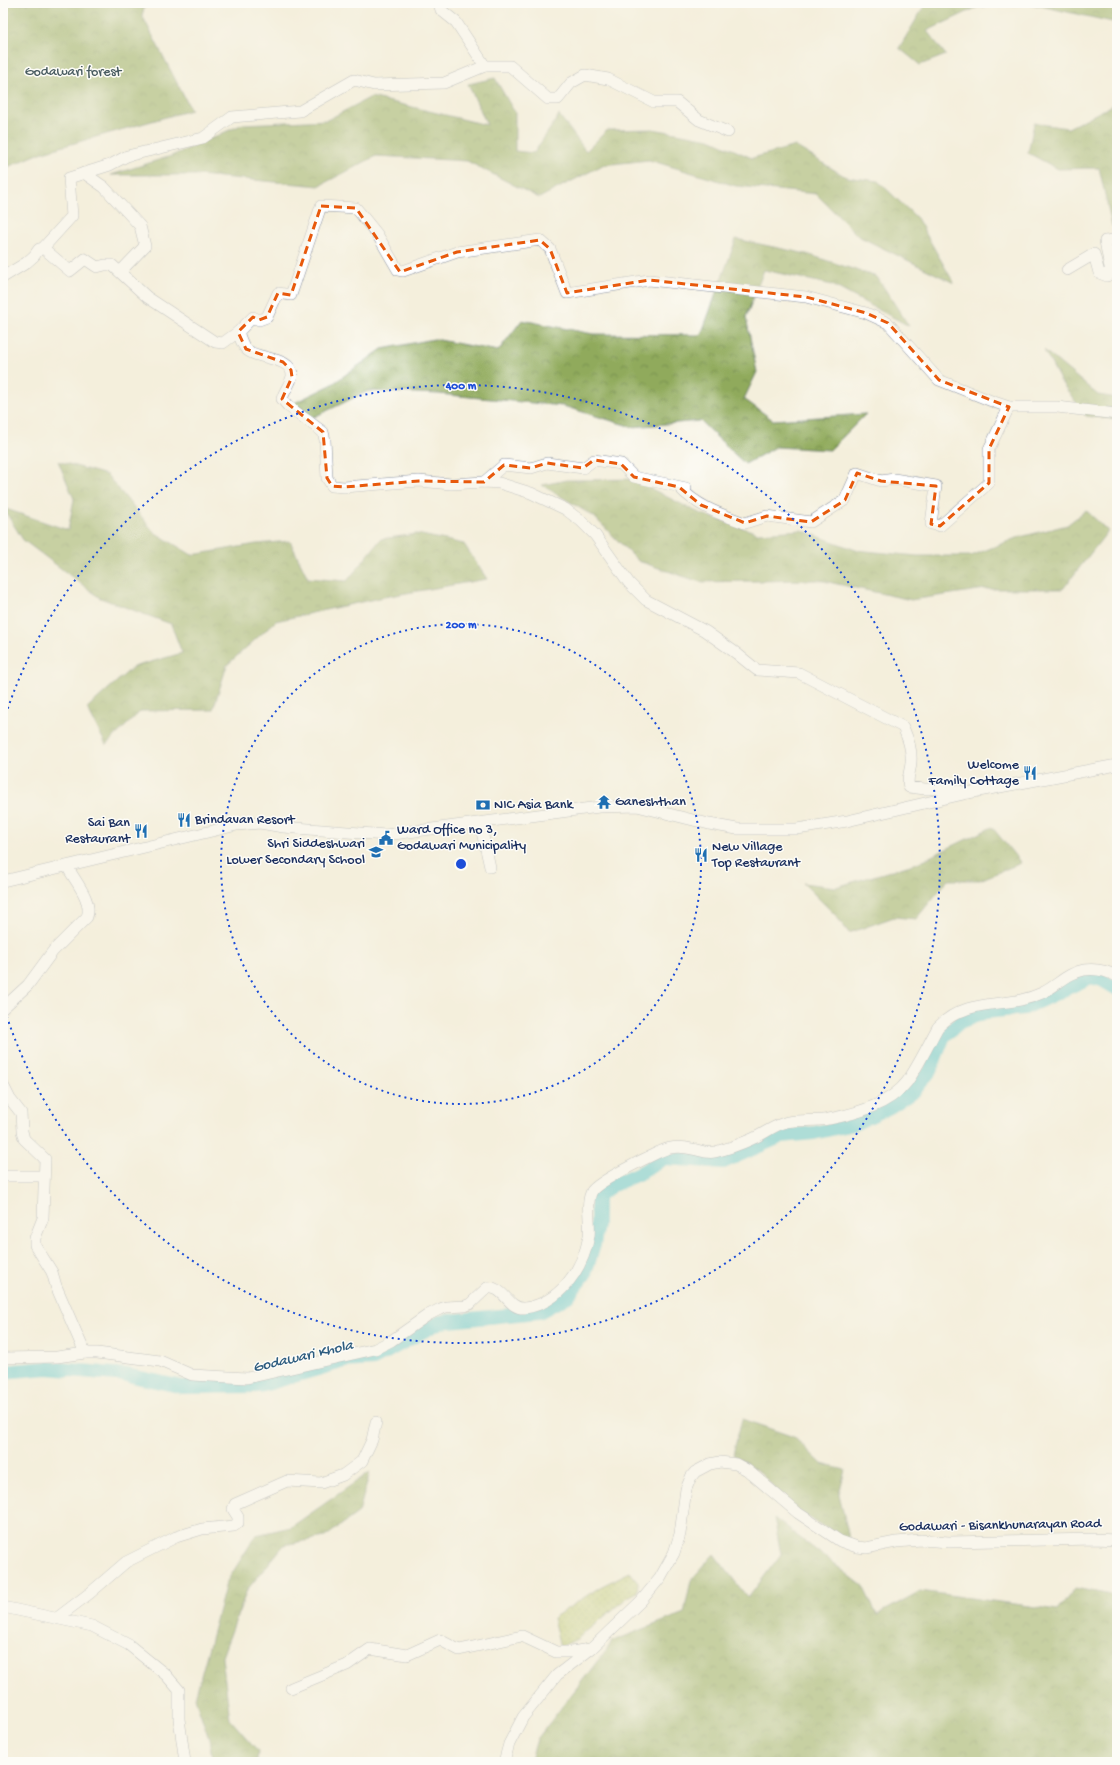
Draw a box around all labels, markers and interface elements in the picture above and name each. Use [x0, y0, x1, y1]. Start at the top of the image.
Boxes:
park label: Godawari forest [25, 64, 123, 81]
text: 400 m [445, 380, 477, 394]
text: 200 m [446, 619, 477, 633]
place label: Welcome Family Cottage [928, 757, 1020, 790]
restaurant icon: Welcome Family Cottage [1022, 765, 1038, 781]
temple icon: Ganeshthan [596, 794, 612, 810]
place label: Ganeshthan [615, 794, 686, 811]
bank icon: NIC Asia Bank [475, 797, 491, 813]
place label: NIC Asia Bank [494, 797, 575, 814]
restaurant icon: Brindavan Resort [176, 812, 192, 828]
place label: Brindavan Resort [194, 812, 296, 829]
place label: Sai Ban Restaurant [65, 815, 131, 848]
place label: Ward Office no 3, Godawari Municipality [397, 822, 526, 855]
restaurant icon: Sai Ban Restaurant [133, 823, 149, 839]
public building icon: Ward Office no 3, Godawari Municipality [378, 830, 394, 846]
place label: Shri Siddeshwari Lower Secondary School [226, 836, 365, 869]
place label: New Village Top Restaurant [711, 839, 801, 872]
school or university icon: Shri Siddeshwari Lower Secondary School [368, 844, 384, 860]
restaurant icon: New Village Top Restaurant [693, 847, 709, 863]
centre of rings [454, 857, 468, 871]
water label: Godawari Khola [251, 1336, 356, 1377]
street label: Godawari - Bisankhunarayan Road [899, 1516, 1103, 1536]

